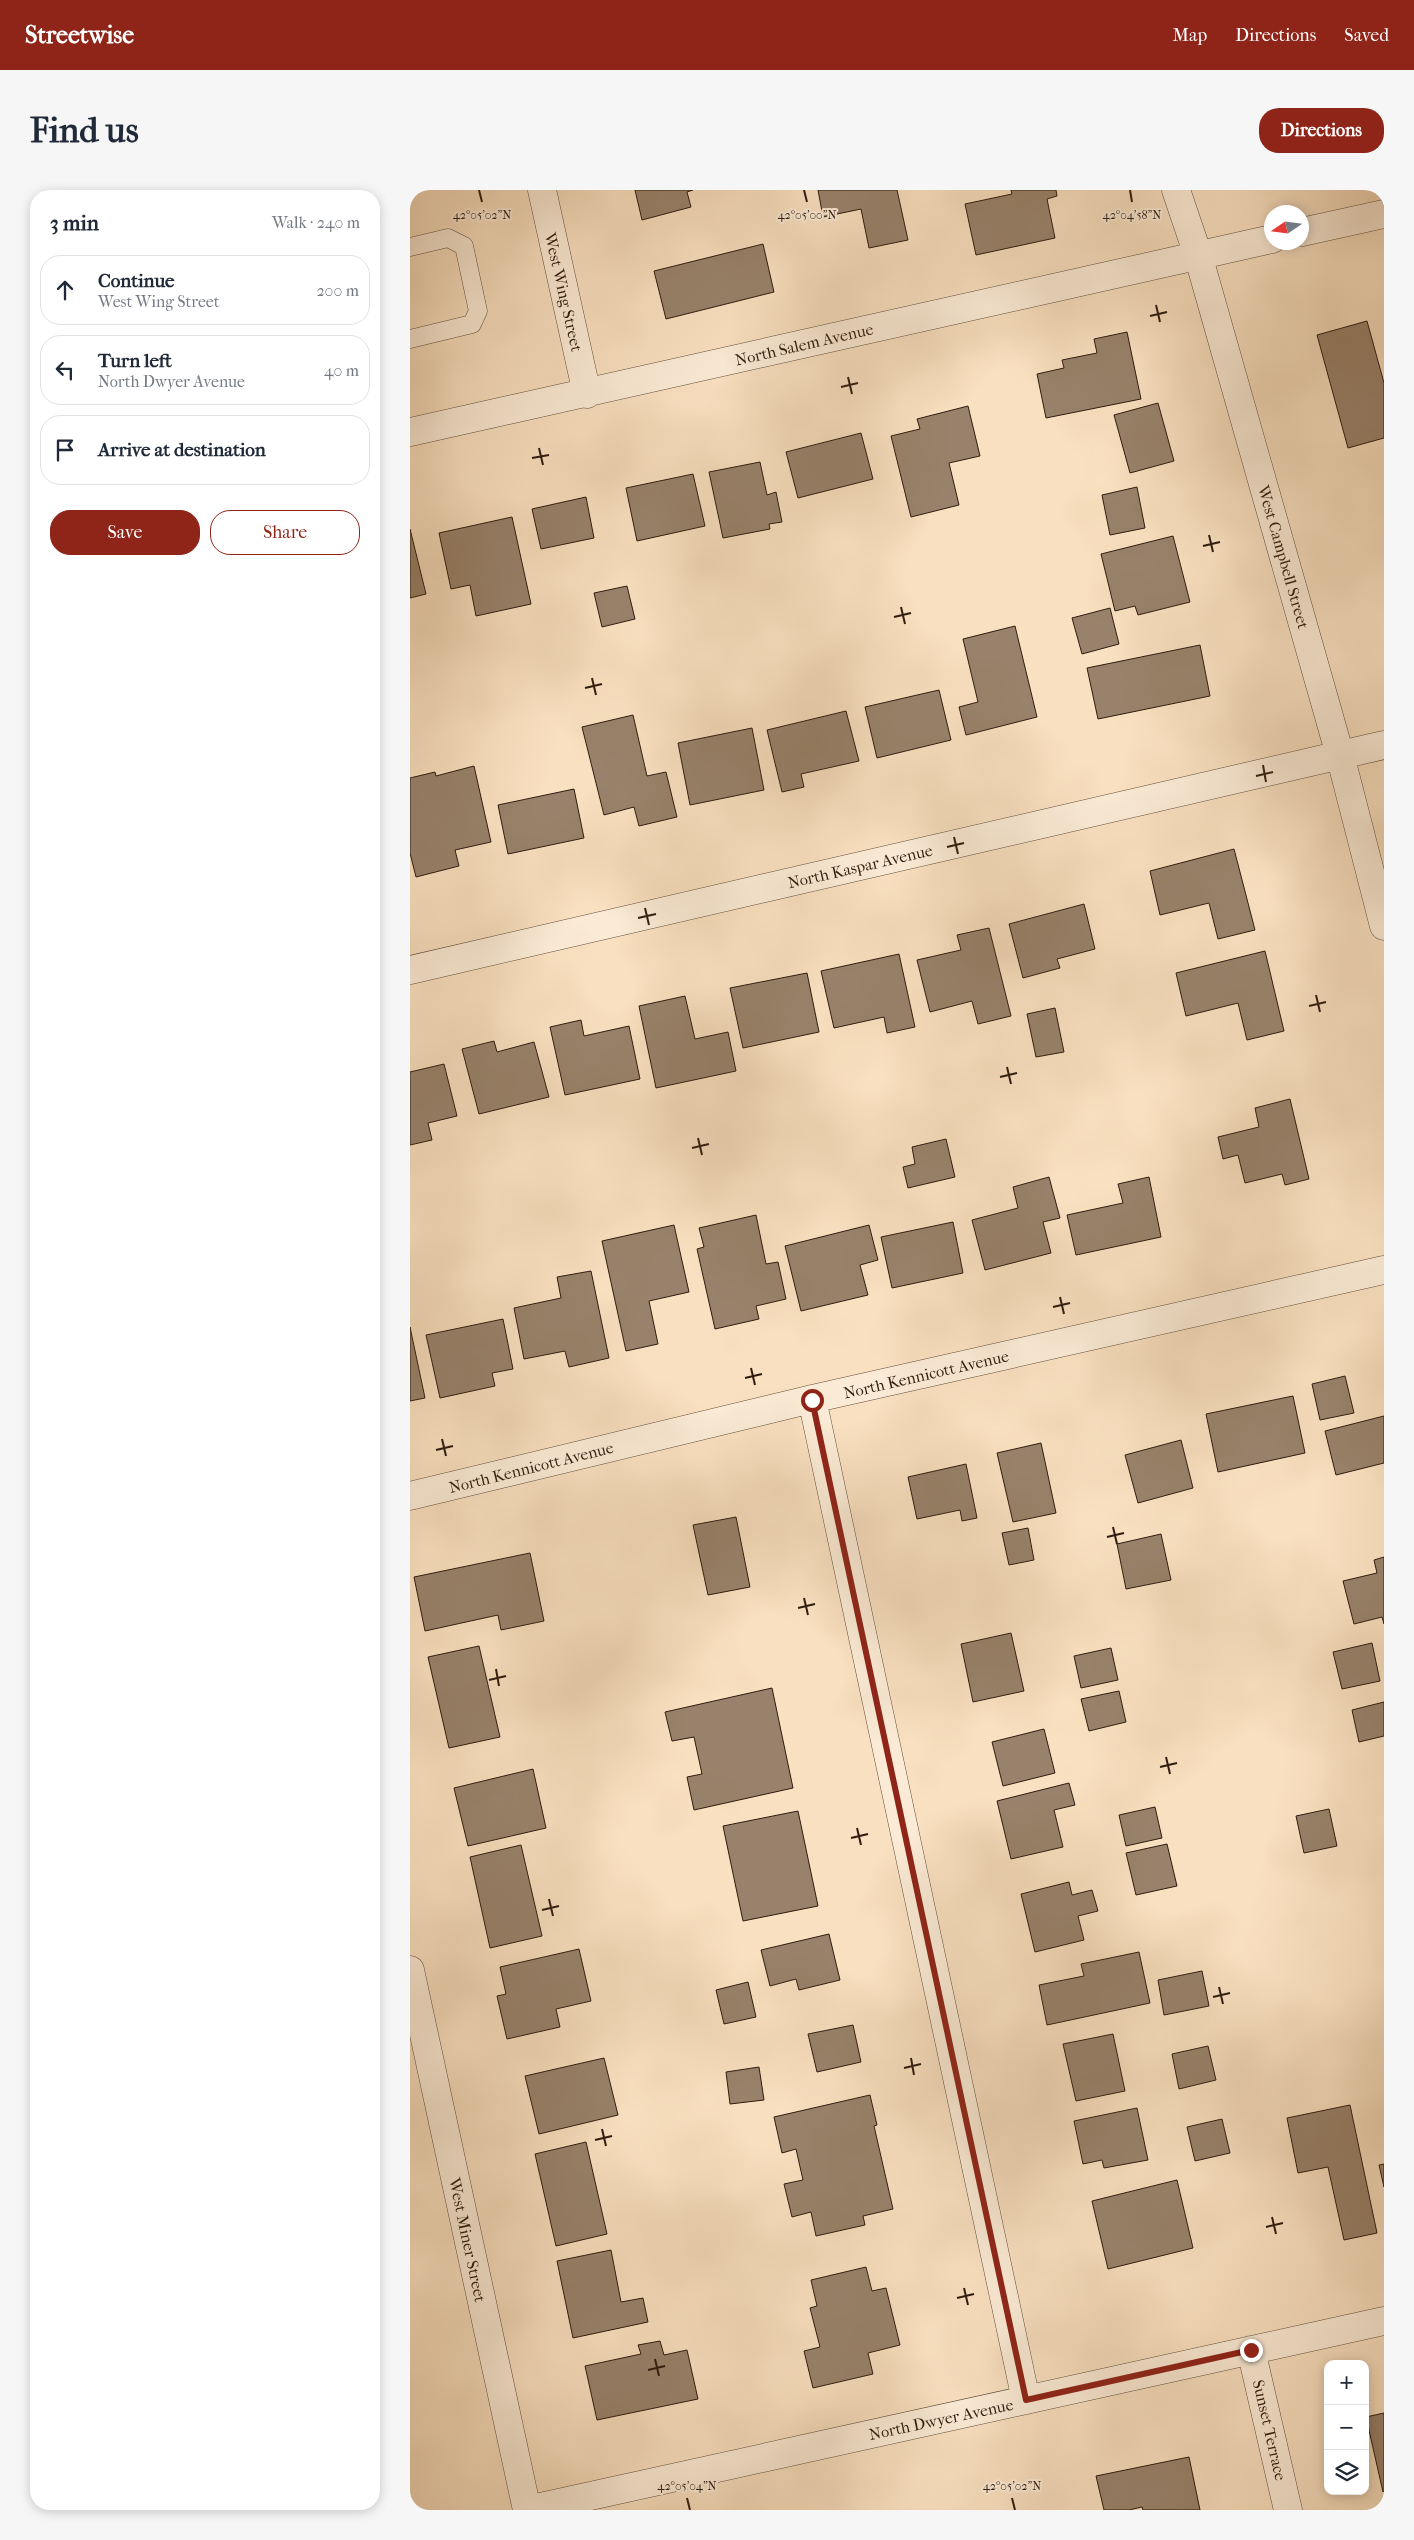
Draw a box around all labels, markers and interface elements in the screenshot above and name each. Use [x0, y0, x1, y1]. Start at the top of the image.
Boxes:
text: Streetwise [25, 21, 134, 49]
text: Map [1173, 25, 1207, 46]
text: Directions [1235, 25, 1316, 46]
text: Saved [1344, 25, 1389, 46]
button: Directions [1259, 108, 1384, 153]
text: Find us [30, 110, 139, 151]
north arrow [1264, 205, 1309, 250]
text: 42°05'02"N [453, 208, 511, 222]
text: 42°05'00"N [777, 208, 837, 222]
text: 42°04'58"N [1103, 208, 1161, 222]
text: 3 min [50, 211, 99, 235]
text: Walk · 240 m [272, 213, 360, 232]
street label: West Wing Street [540, 230, 586, 354]
text: Continue [98, 270, 174, 292]
icon: ahead [51, 276, 79, 304]
text: 200 m [316, 281, 359, 300]
text: West Wing Street [98, 292, 219, 311]
street label: North Salem Avenue [733, 319, 875, 370]
text: Turn left [98, 350, 172, 372]
icon: left [51, 356, 79, 384]
text: 40 m [324, 361, 359, 380]
text: North Dwyer Avenue [98, 372, 245, 391]
icon: arrive [51, 436, 79, 464]
text: Arrive at destination [98, 439, 266, 461]
street label: West Campbell Street [1254, 482, 1313, 631]
button: Save [50, 510, 200, 555]
button: Share [210, 510, 360, 555]
street label: North Kaspar Avenue [786, 841, 934, 892]
street label: North Kennicott Avenue [842, 1346, 1011, 1403]
route start [801, 1389, 824, 1412]
street label: North Kennicott Avenue [447, 1438, 615, 1497]
street label: West Miner Street [445, 2175, 490, 2304]
route end [1240, 2339, 1263, 2362]
map controls [1324, 2360, 1369, 2495]
button: + [1324, 2360, 1369, 2405]
street label: Sunset Terrace [1249, 2378, 1290, 2482]
street label: North Dwyer Avenue [867, 2395, 1015, 2444]
button: − [1324, 2405, 1369, 2450]
button: layers [1324, 2450, 1369, 2495]
text: 42°05'04"N [657, 2479, 717, 2493]
text: 42°05'02"N [983, 2479, 1041, 2493]

